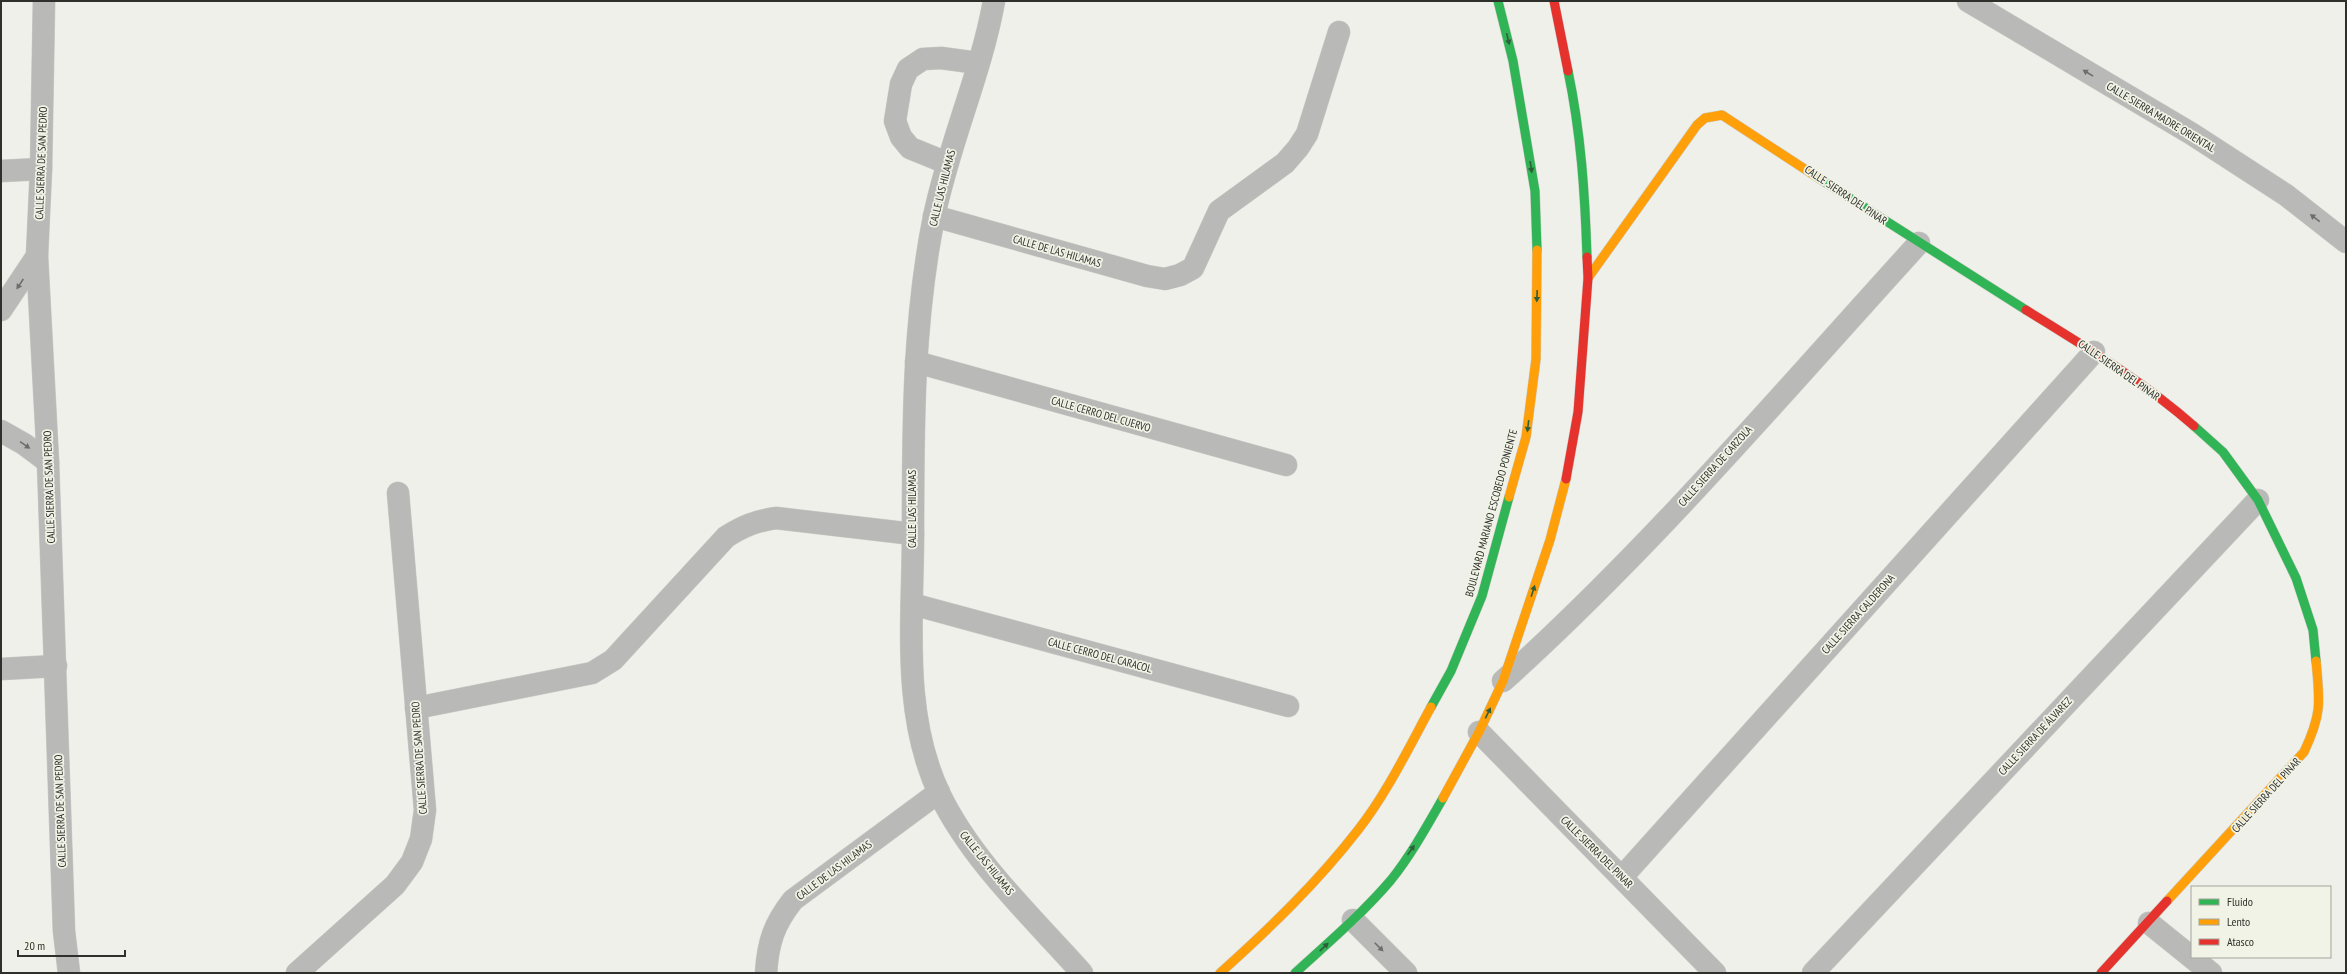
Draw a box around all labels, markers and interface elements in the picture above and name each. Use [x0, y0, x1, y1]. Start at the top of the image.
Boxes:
one-way arrow [1505, 33, 1511, 45]
one-way arrow [2082, 69, 2094, 76]
street label: CALLE SIERRA MADRE ORIENTAL [2104, 79, 2218, 155]
street label: CALLE SIERRA DE SAN PEDRO [32, 106, 50, 220]
street label: CALLE LAS HILAMAS [926, 148, 958, 228]
one-way arrow [1528, 161, 1534, 173]
street label: CALLE SIERRA DEL PINAR [1802, 162, 1890, 228]
one-way arrow [2310, 214, 2321, 222]
street label: CALLE DE LAS HILAMAS [1011, 232, 1103, 270]
one-way arrow [16, 279, 24, 289]
one-way arrow [1534, 290, 1541, 302]
street label: CALLE SIERRA DEL PINAR [2075, 337, 2163, 403]
street label: CALLE CERRO DEL CUERVO [1050, 393, 1152, 435]
one-way arrow [1524, 420, 1531, 432]
street label: CALLE SIERRA DE CARZOLA [1675, 422, 1756, 509]
street label: BOULEVARD MARIANO ESCOBEDO PONIENTE [1462, 427, 1520, 598]
street label: CALLE SIERRA DE SAN PEDRO [40, 430, 58, 544]
one-way arrow [20, 441, 31, 449]
street label: CALLE LAS HILAMAS [905, 470, 919, 548]
street label: CALLE SIERRA CALDERONA [1818, 571, 1898, 657]
one-way arrow [1530, 585, 1536, 597]
street label: CALLE CERRO DEL CARACOL [1047, 634, 1154, 676]
street label: CALLE SIERRA DE ÁLVAREZ [1995, 694, 2075, 778]
street label: CALLE SIERRA DE SAN PEDRO [408, 701, 430, 815]
one-way arrow [1485, 707, 1491, 718]
street label: CALLE SIERRA DE SAN PEDRO [51, 754, 69, 868]
street label: CALLE SIERRA DEL PINAR [2228, 754, 2304, 836]
street label: CALLE SIERRA DEL PINAR [1558, 813, 1636, 891]
street label: CALLE LAS HILAMAS [957, 828, 1017, 898]
street label: CALLE DE LAS HILAMAS [793, 837, 875, 903]
one-way arrow [1407, 845, 1415, 856]
legend [2191, 886, 2331, 958]
text: Fluido [2227, 894, 2253, 909]
text: Lento [2227, 914, 2250, 929]
scale bar [18, 932, 125, 958]
text: Atasco [2227, 934, 2254, 949]
text: 20 m [24, 938, 45, 953]
one-way arrow [1319, 942, 1329, 951]
one-way arrow [1375, 942, 1384, 952]

